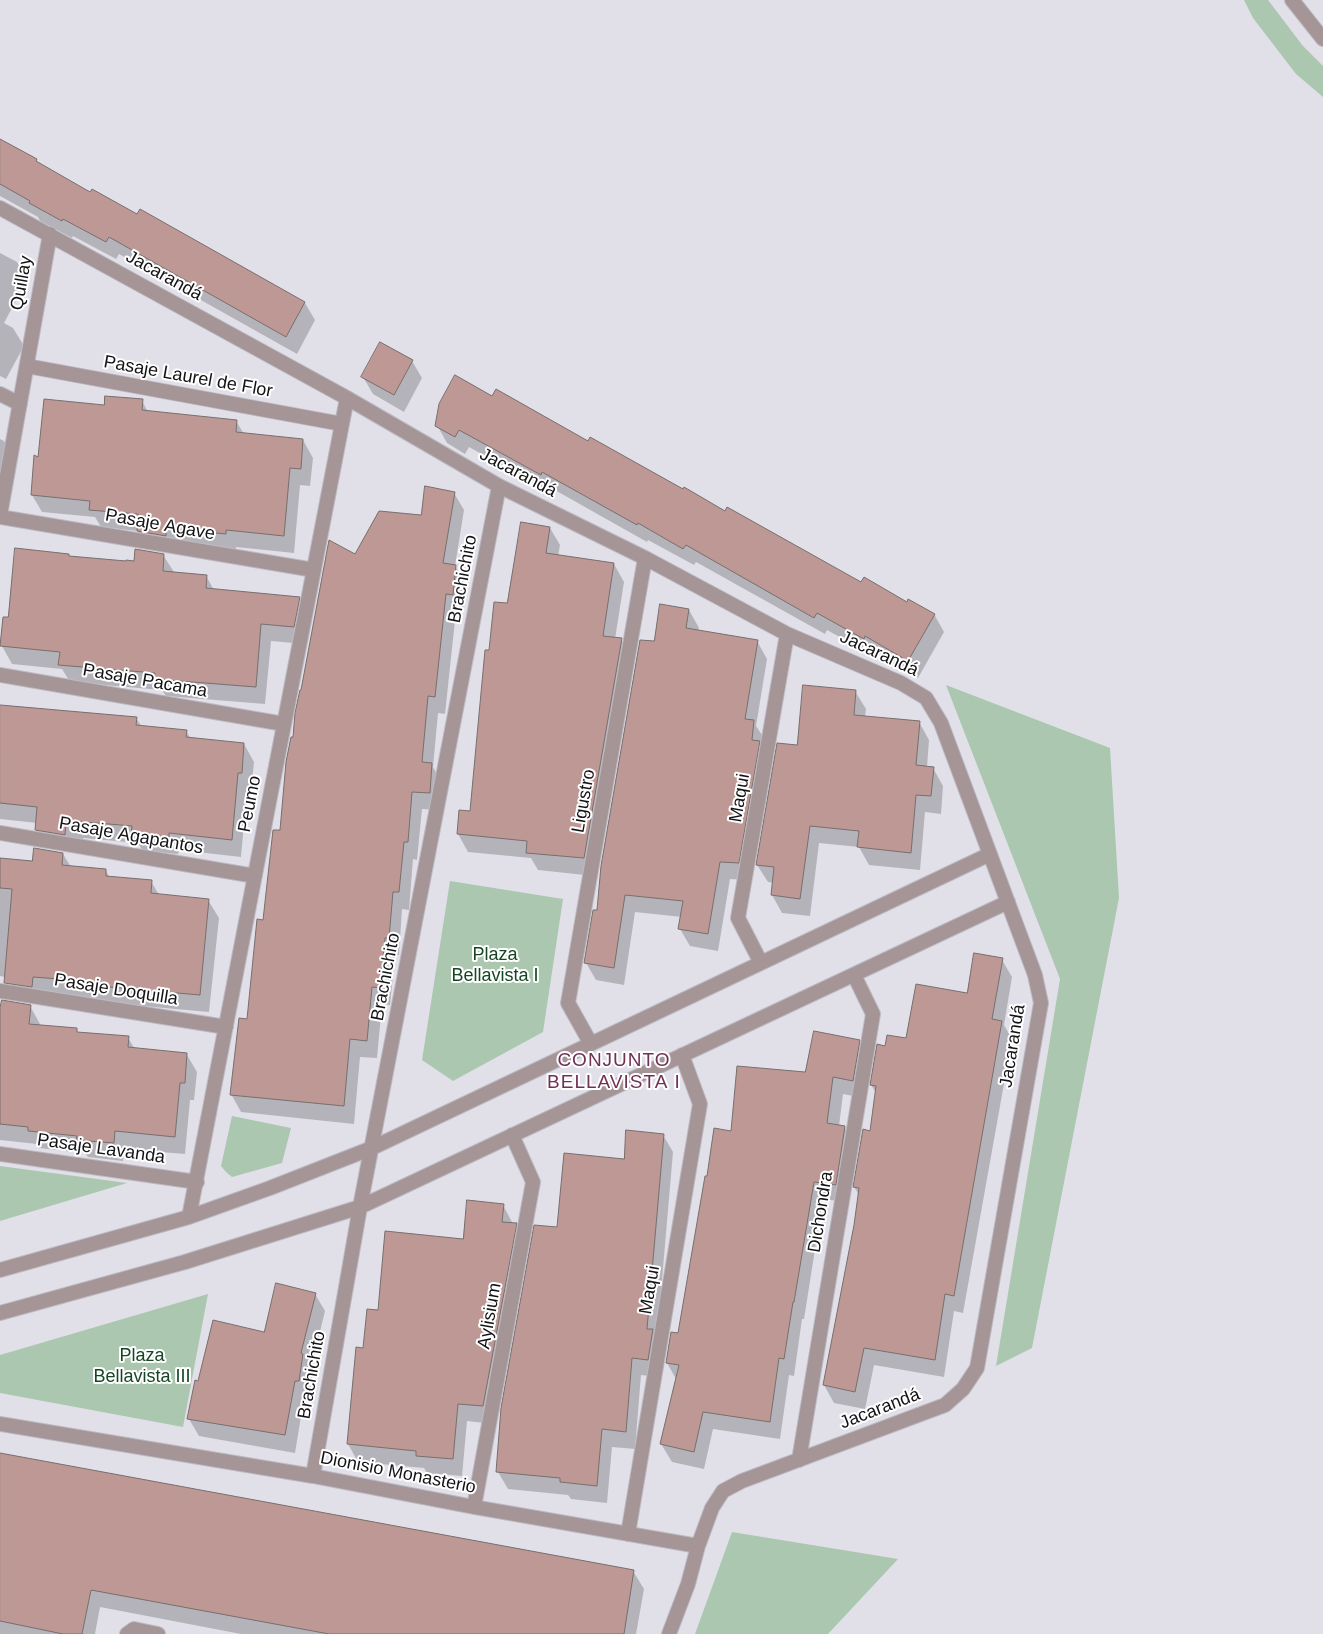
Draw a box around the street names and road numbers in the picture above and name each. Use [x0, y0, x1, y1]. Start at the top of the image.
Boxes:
street label: Jacarandá [122, 246, 206, 306]
street label: Quillay [7, 254, 37, 312]
street label: Pasaje Laurel de Flor [102, 352, 274, 402]
street label: Jacarandá [476, 444, 560, 502]
street label: Pasaje Agave [103, 505, 217, 545]
street label: Brachichito [444, 533, 482, 625]
street label: Jacarandá [836, 626, 922, 682]
street label: Pasaje Pacama [81, 659, 209, 703]
street label: Ligustro [568, 768, 600, 834]
street label: Maqui [725, 772, 755, 824]
street label: Peumo [234, 774, 266, 834]
street label: Pasaje Agapantos [57, 813, 205, 859]
street label: Brachichito [367, 931, 405, 1023]
street label: Pasaje Doquilla [53, 970, 179, 1010]
street label: Jacarandá [996, 1003, 1030, 1089]
street label: Pasaje Lavanda [36, 1129, 166, 1169]
street label: Dichondra [804, 1170, 838, 1254]
street label: Maqui [635, 1264, 665, 1316]
street label: Aylisium [474, 1281, 506, 1351]
street label: Brachichito [294, 1329, 330, 1421]
street label: Jacarandá [837, 1384, 923, 1434]
street label: Dionisio Monasterio [318, 1447, 478, 1499]

